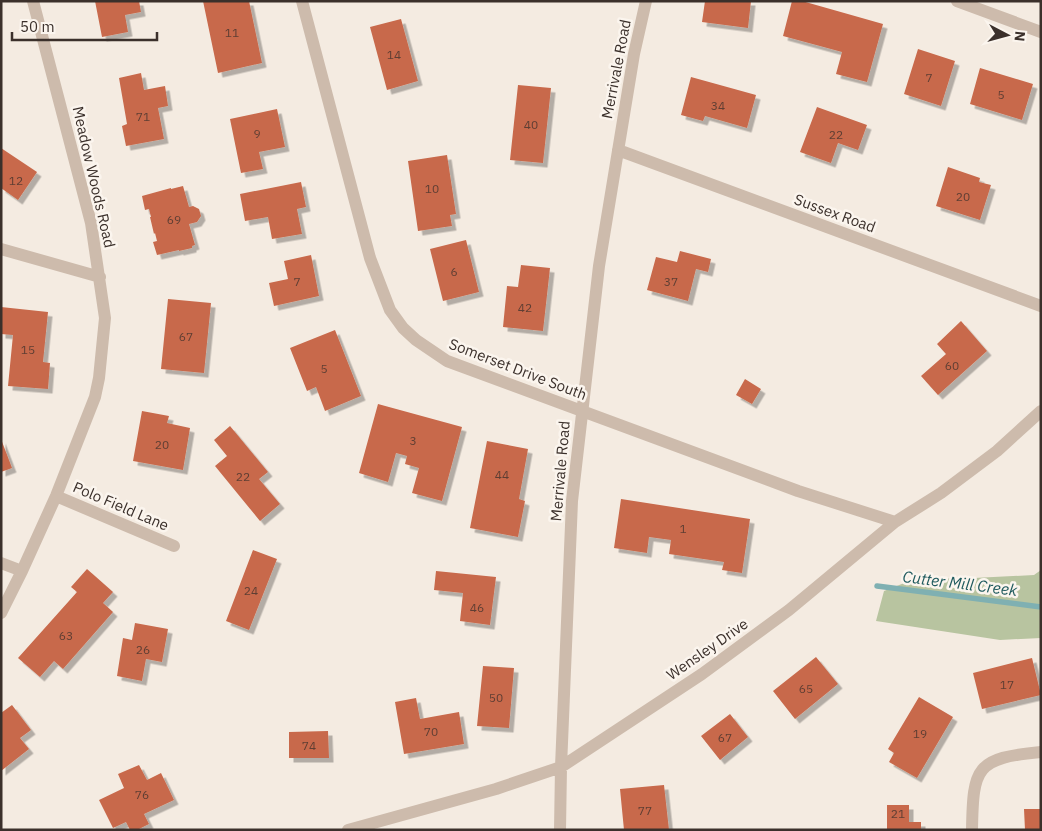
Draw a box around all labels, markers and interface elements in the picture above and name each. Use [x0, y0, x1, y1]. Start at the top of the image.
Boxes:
scale bar [12, 10, 158, 42]
north arrow [982, 10, 1032, 60]
text: 50 m [20, 17, 55, 36]
street label: Merrivale Road [597, 18, 635, 120]
house number: 11 [225, 25, 239, 40]
text: N [1010, 30, 1029, 42]
house number: 14 [387, 47, 401, 62]
house number: 7 [925, 70, 933, 85]
house number: 5 [997, 87, 1005, 102]
house number: 34 [711, 98, 725, 113]
street label: Meadow Woods Road [68, 104, 120, 250]
house number: 71 [136, 109, 150, 124]
house number: 40 [524, 117, 538, 132]
house number: 9 [253, 126, 261, 141]
house number: 22 [829, 127, 843, 142]
house number: 12 [9, 173, 23, 188]
house number: 10 [425, 181, 439, 196]
street label: Sussex Road [792, 189, 878, 237]
house number: 20 [956, 189, 970, 204]
house number: 69 [167, 212, 181, 227]
house number: 6 [450, 264, 458, 279]
house number: 7 [293, 274, 301, 289]
house number: 37 [664, 274, 678, 289]
house number: 42 [518, 300, 532, 315]
house number: 67 [179, 329, 193, 344]
street label: Somerset Drive South [446, 334, 590, 404]
house number: 15 [21, 342, 35, 357]
house number: 60 [945, 358, 959, 373]
house number: 5 [320, 361, 328, 376]
street label: Merrivale Road [546, 420, 574, 522]
house number: 3 [409, 433, 417, 448]
house number: 20 [155, 437, 169, 452]
house number: 44 [495, 467, 509, 482]
house number: 22 [236, 469, 250, 484]
street label: Polo Field Lane [70, 477, 172, 535]
house number: 1 [679, 521, 687, 536]
water label: Cutter Mill Creek [902, 566, 1019, 600]
house number: 24 [244, 583, 258, 598]
house number: 46 [470, 600, 484, 615]
street label: Wensley Drive [663, 614, 751, 684]
house number: 63 [59, 628, 73, 643]
house number: 26 [136, 642, 150, 657]
house number: 17 [1000, 677, 1014, 692]
house number: 65 [799, 681, 813, 696]
house number: 50 [489, 690, 503, 705]
house number: 70 [424, 724, 438, 739]
house number: 19 [913, 726, 927, 741]
house number: 67 [718, 730, 732, 745]
house number: 74 [302, 738, 316, 753]
house number: 76 [135, 787, 149, 802]
house number: 77 [638, 803, 652, 818]
house number: 21 [891, 806, 905, 821]

